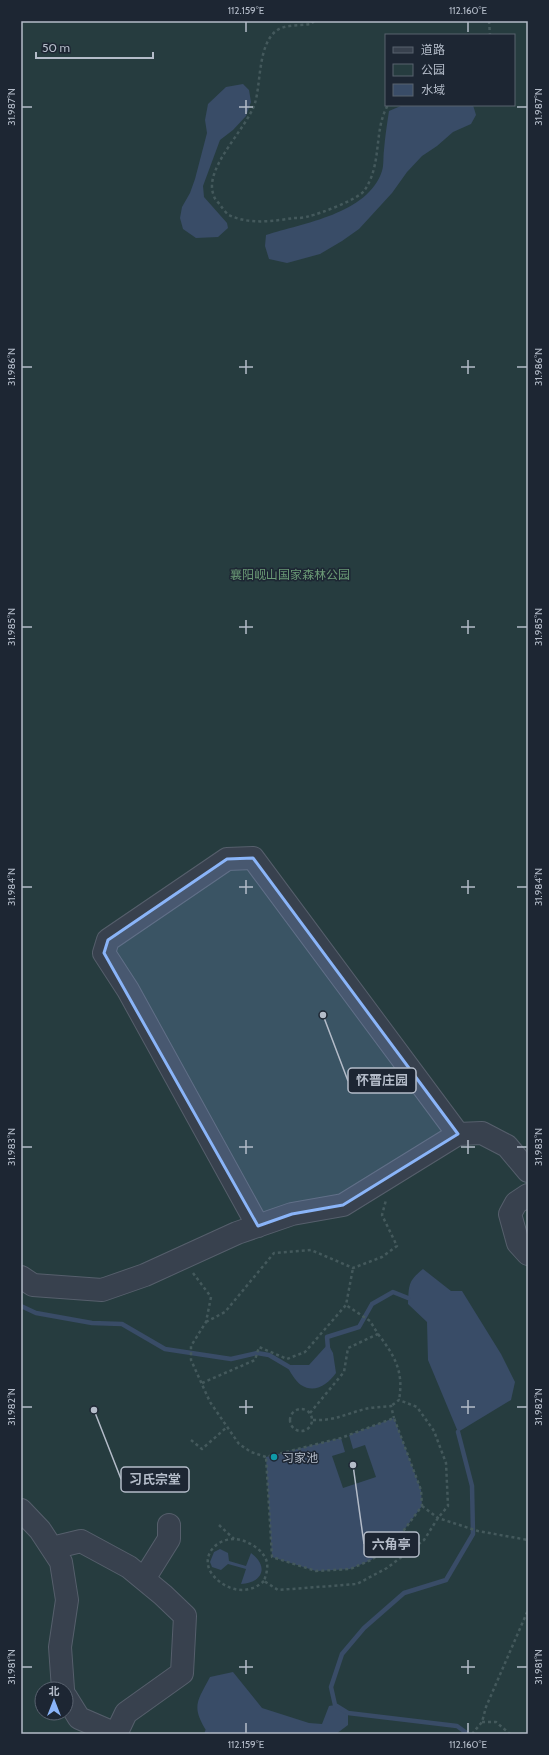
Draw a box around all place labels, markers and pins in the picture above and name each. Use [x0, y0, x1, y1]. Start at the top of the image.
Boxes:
callout: 怀晋庄园 [348, 1068, 416, 1093]
place label: 习家池 [282, 1450, 318, 1465]
marker: 习家池 [269, 1452, 279, 1462]
callout: 习氏宗堂 [121, 1467, 189, 1492]
callout: 六角亭 [364, 1532, 419, 1557]

